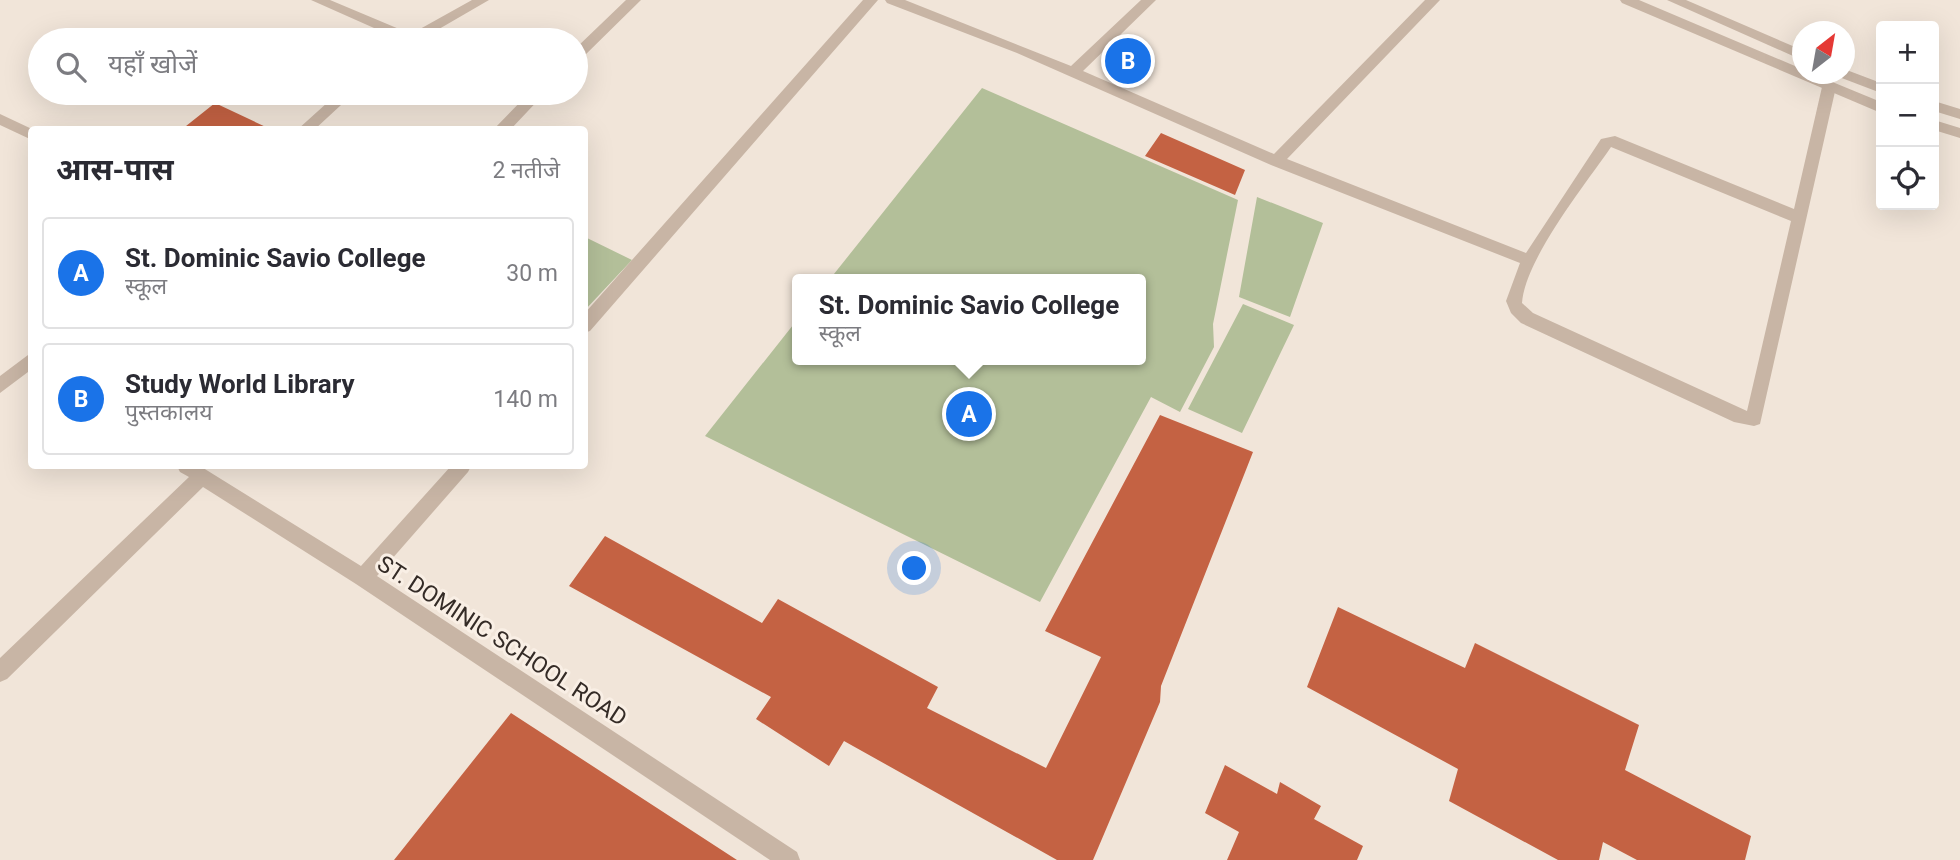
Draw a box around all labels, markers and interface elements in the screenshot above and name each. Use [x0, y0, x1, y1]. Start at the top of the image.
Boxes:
north arrow [1792, 21, 1855, 84]
map controls [1876, 21, 1939, 210]
button: + [1876, 21, 1939, 84]
search box [28, 28, 588, 105]
pin: B [1105, 35, 1151, 87]
icon: search [52, 48, 90, 86]
text: यहाँ खोजें [108, 49, 197, 79]
button: − [1876, 84, 1939, 147]
button: locate [1876, 147, 1939, 210]
text: आस-पास [56, 152, 174, 187]
text: 2 नतीजे [492, 157, 560, 184]
text: St. Dominic Savio College [125, 243, 426, 273]
text: A [73, 260, 89, 287]
text: 30 m [506, 260, 558, 287]
text: स्कूल [125, 273, 167, 300]
popup [792, 274, 1146, 365]
text: St. Dominic Savio College [819, 290, 1119, 320]
text: स्कूल [819, 320, 861, 347]
text: Study World Library [125, 369, 355, 399]
text: B [74, 386, 88, 413]
text: 140 m [493, 386, 558, 413]
pin: A [946, 388, 992, 440]
text: पुस्तकालय [125, 399, 213, 426]
street label: ST. DOMINIC SCHOOL ROAD [372, 550, 632, 732]
your location [897, 551, 931, 585]

